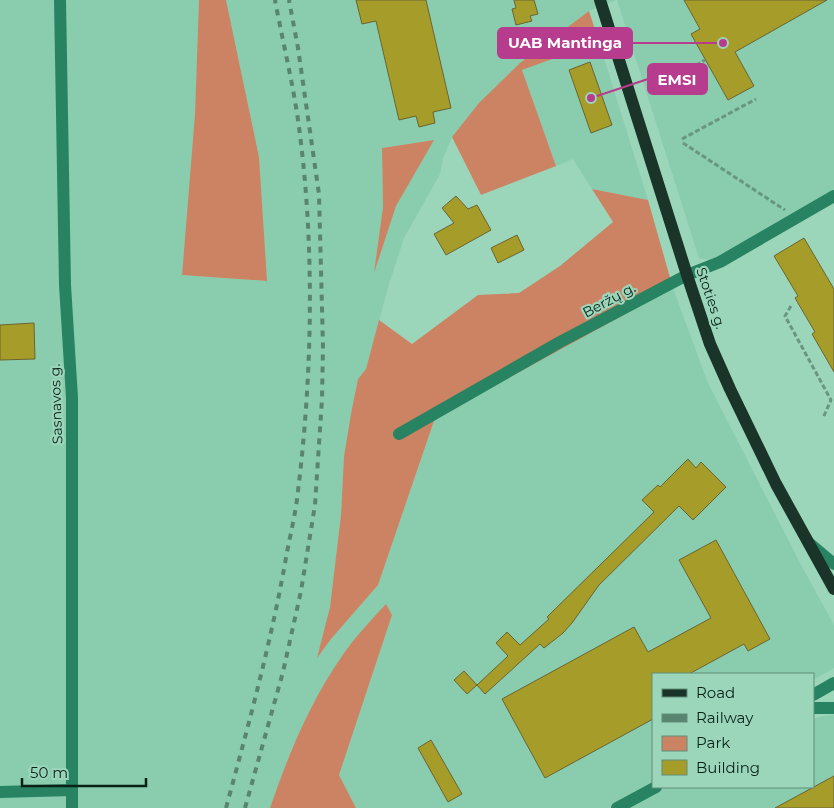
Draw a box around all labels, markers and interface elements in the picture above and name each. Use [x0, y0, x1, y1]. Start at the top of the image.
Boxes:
callout: UAB Mantinga [498, 28, 632, 58]
text: UAB Mantinga [508, 33, 622, 52]
callout: EMSI [648, 64, 707, 94]
text: EMSI [658, 70, 696, 89]
street label: Stoties g. [692, 265, 730, 331]
street label: Beržų g. [579, 279, 639, 321]
street label: Sasnavos g. [46, 363, 66, 445]
legend [652, 673, 814, 788]
text: Road [696, 683, 735, 702]
text: Railway [696, 708, 754, 727]
text: Park [696, 733, 730, 752]
scale bar [22, 756, 146, 788]
text: Building [696, 758, 760, 777]
text: 50 m [30, 763, 68, 782]

